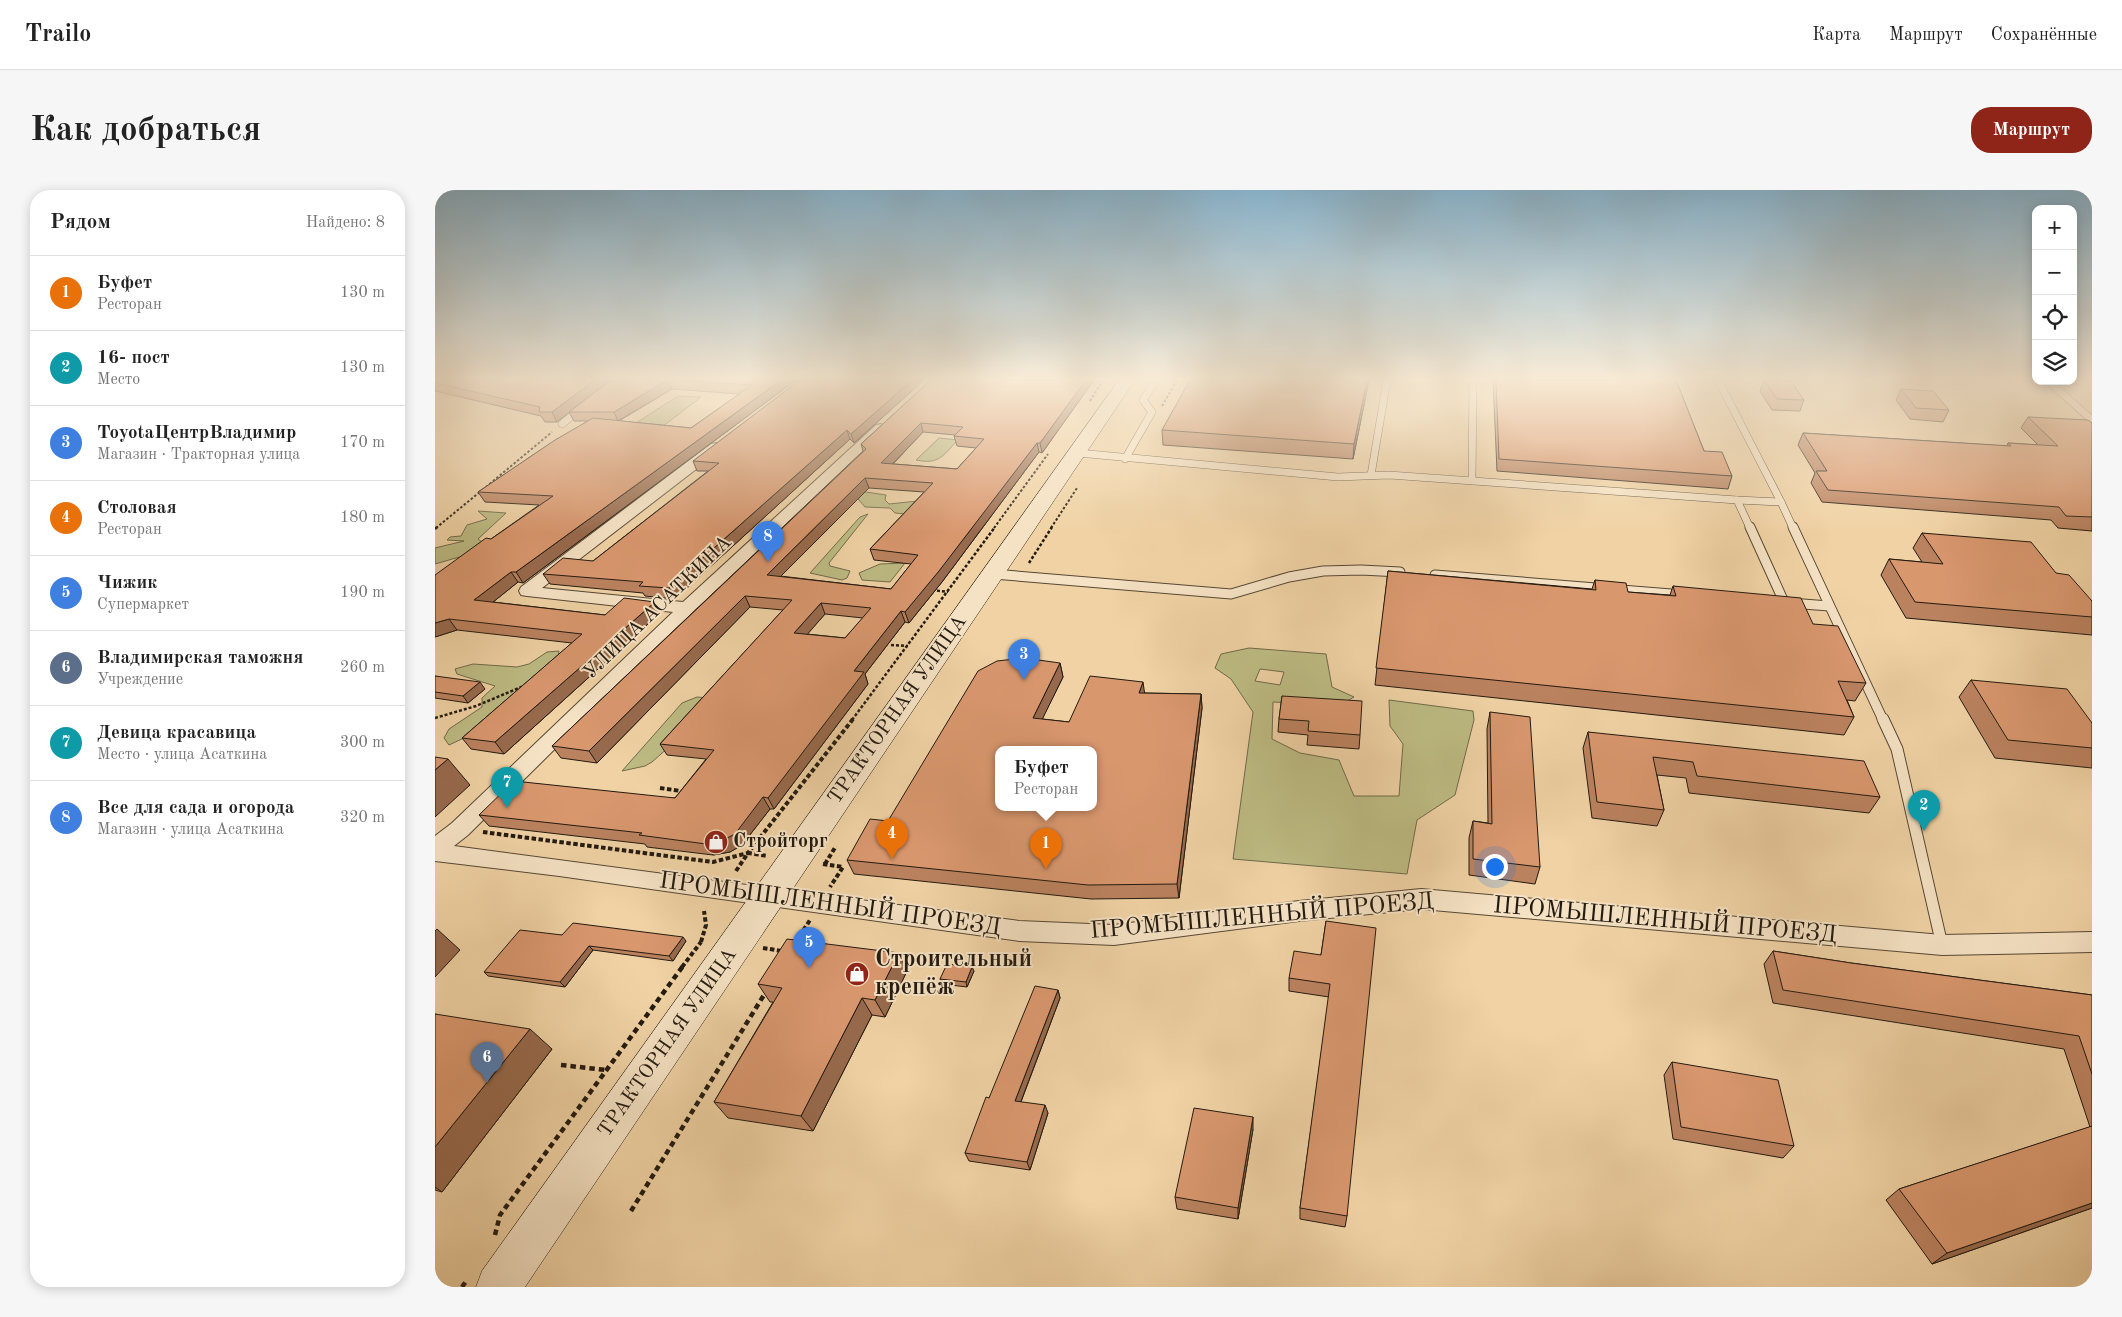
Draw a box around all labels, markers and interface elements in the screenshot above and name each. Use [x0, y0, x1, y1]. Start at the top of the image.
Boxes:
text: Trailo [25, 23, 91, 47]
text: Карта [1812, 26, 1861, 44]
text: Маршрут [1889, 26, 1963, 44]
text: Сохранённые [1991, 26, 2097, 44]
button: Маршрут [1971, 107, 2092, 153]
text: Как добраться [30, 113, 261, 148]
map controls [2032, 205, 2077, 385]
button: + [2032, 205, 2077, 250]
text: Рядом [50, 212, 111, 233]
text: Найдено: 8 [306, 215, 385, 231]
button: − [2032, 250, 2077, 295]
text: Буфет [97, 274, 152, 293]
text: 1 [61, 285, 71, 301]
text: 130 m [340, 285, 385, 301]
button: locate [2032, 295, 2077, 340]
text: Ресторан [97, 297, 162, 313]
button: layers [2032, 340, 2077, 385]
text: 16- пост [97, 349, 170, 368]
text: 2 [61, 360, 71, 376]
text: 130 m [340, 360, 385, 376]
text: Место [97, 372, 140, 388]
text: ToyotaЦентрВладимир [97, 424, 296, 443]
text: 3 [61, 435, 71, 451]
text: 170 m [340, 435, 385, 451]
text: Магазин · Тракторная улица [97, 447, 300, 463]
text: Столовая [97, 499, 177, 518]
text: 4 [61, 510, 71, 526]
text: 180 m [340, 510, 385, 526]
pin: 8 [752, 521, 784, 562]
text: Ресторан [97, 522, 162, 538]
street label: УЛИЦА АСАТКИНА [580, 532, 736, 684]
text: Чижик [97, 574, 157, 593]
text: 5 [61, 585, 71, 601]
text: 190 m [340, 585, 385, 601]
text: Супермаркет [97, 597, 189, 613]
street label: ТРАКТОРНАЯ УЛИЦА [825, 612, 971, 808]
pin: 3 [1008, 639, 1040, 680]
text: Владимирская таможня [97, 649, 303, 668]
text: 6 [61, 660, 71, 676]
text: 260 m [340, 660, 385, 676]
text: Учреждение [97, 672, 183, 688]
text: Девица красавица [97, 724, 256, 743]
text: 7 [61, 735, 71, 751]
text: 300 m [340, 735, 385, 751]
popup [995, 746, 1097, 811]
text: Место · улица Асаткина [97, 747, 267, 763]
text: Буфет [1014, 759, 1069, 778]
pin: 7 [491, 767, 523, 808]
text: Ресторан [1014, 782, 1078, 798]
pin: 2 [1908, 790, 1940, 831]
text: Все для сада и огорода [97, 799, 294, 818]
text: 8 [61, 810, 71, 826]
text: 320 m [340, 810, 385, 826]
pin: 4 [876, 818, 908, 859]
text: Магазин · улица Асаткина [97, 822, 284, 838]
pin: 1 [1030, 828, 1062, 869]
shop icon: Стройторг [703, 829, 729, 855]
place label: Стройторг [733, 832, 828, 852]
your location [1482, 854, 1508, 880]
street label: ПРОМЫШЛЕННЫЙ ПРОЕЗД [657, 864, 1003, 941]
street label: ПРОМЫШЛЕННЫЙ ПРОЕЗД [1089, 885, 1435, 944]
street label: ПРОМЫШЛЕННЫЙ ПРОЕЗД [1492, 889, 1838, 948]
pin: 5 [793, 927, 825, 968]
street label: ТРАКТОРНАЯ УЛИЦА [595, 945, 741, 1141]
place label: Строительный крепёж [875, 948, 1032, 1000]
shop icon: Строительный крепёж [844, 961, 870, 987]
pin: 6 [471, 1042, 503, 1083]

